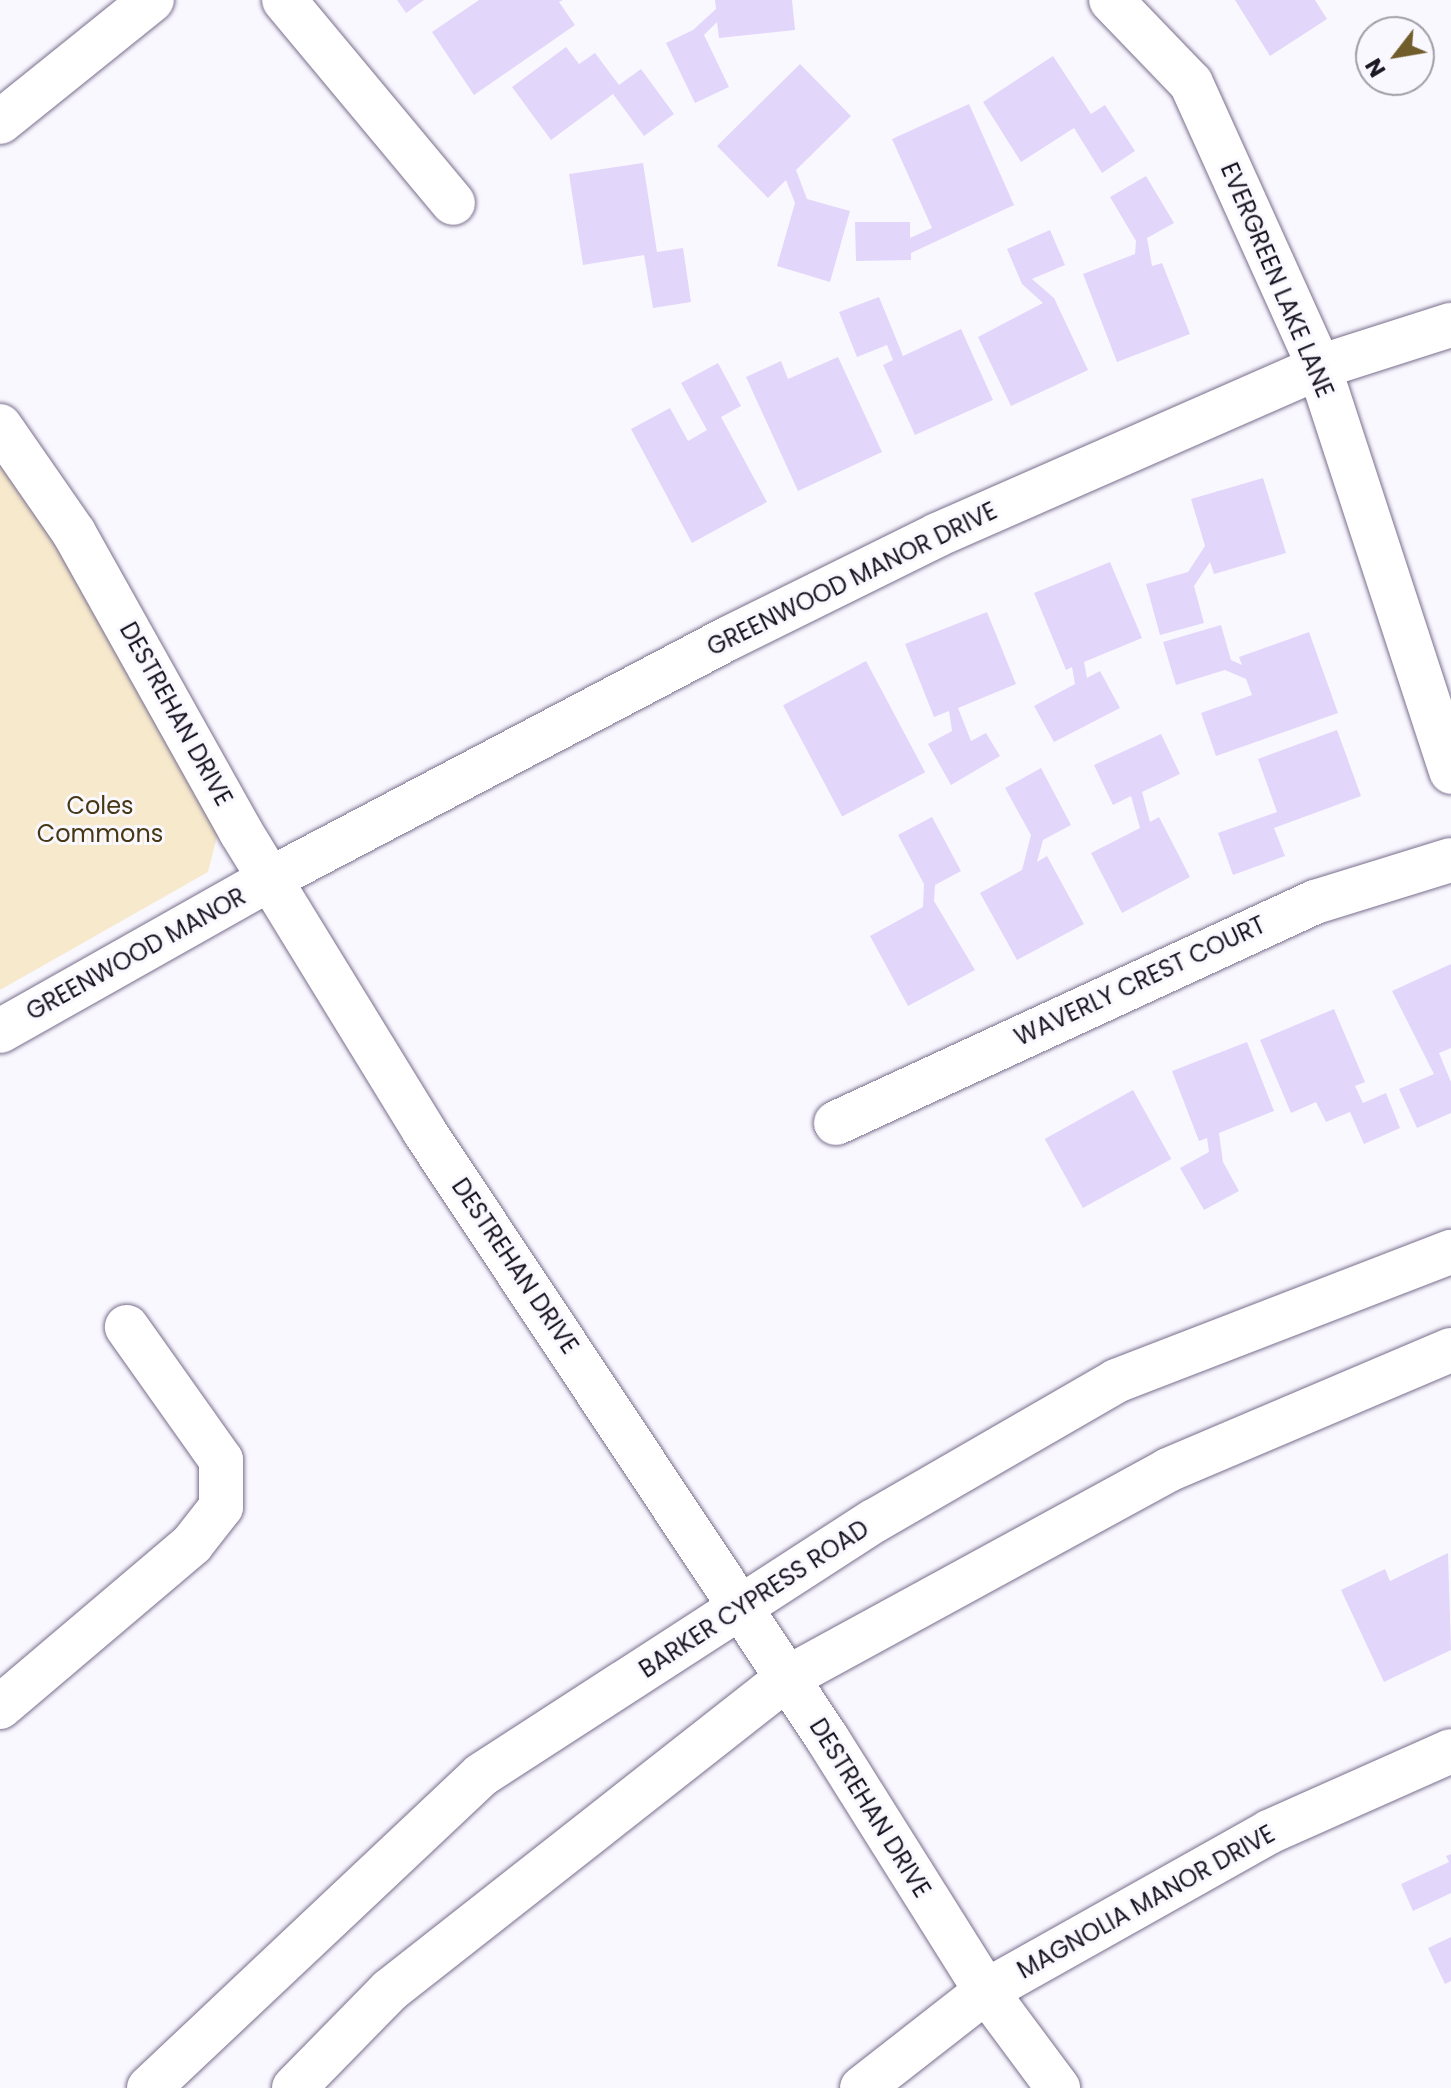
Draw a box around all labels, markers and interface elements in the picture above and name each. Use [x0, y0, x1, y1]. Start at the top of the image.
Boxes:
north arrow [1355, 16, 1435, 96]
text: N [1358, 53, 1393, 83]
street label: EVERGREEN LAKE LANE [1215, 158, 1339, 402]
street label: GREENWOOD MANOR DRIVE [702, 496, 1002, 662]
street label: DESTREHAN DRIVE [114, 617, 238, 811]
park label: Coles Commons [37, 792, 163, 848]
street label: GREENWOOD MANOR [21, 882, 251, 1026]
street label: WAVERLY CREST COURT [1010, 910, 1270, 1052]
street label: DESTREHAN DRIVE [446, 1173, 584, 1359]
street label: BARKER CYPRESS ROAD [634, 1514, 874, 1684]
street label: DESTREHAN DRIVE [803, 1713, 937, 1903]
street label: MAGNOLIA MANOR DRIVE [1012, 1819, 1280, 1985]

